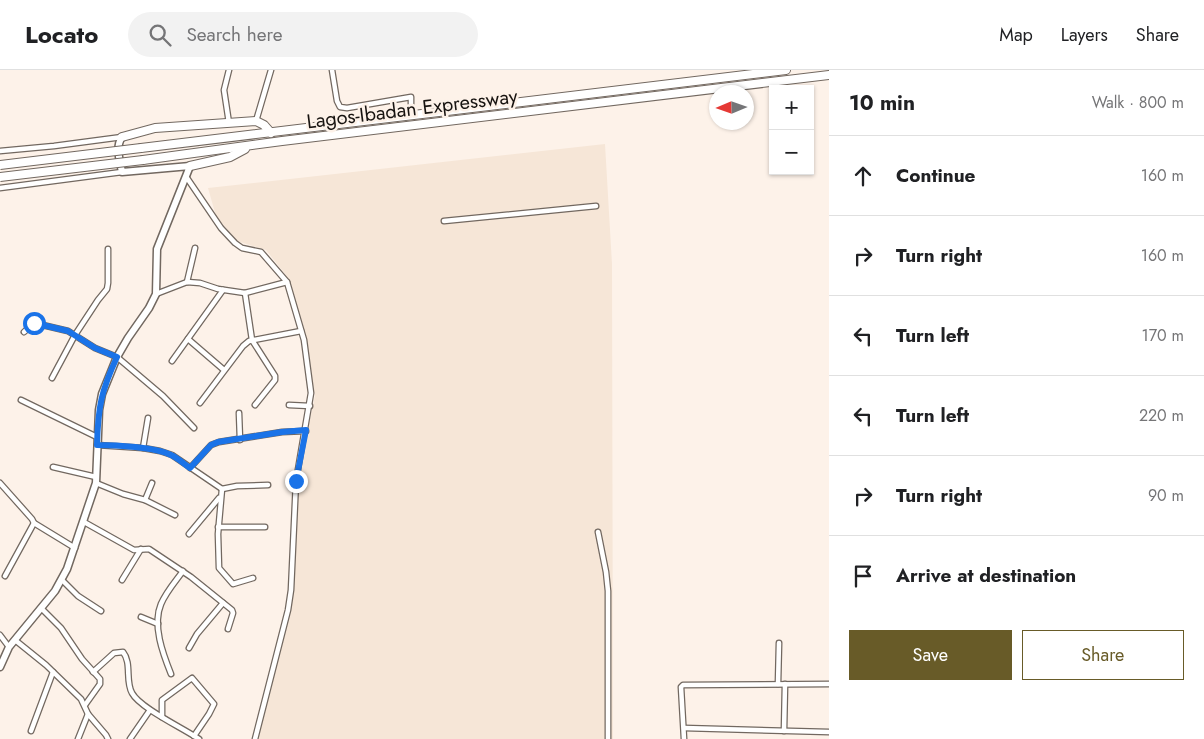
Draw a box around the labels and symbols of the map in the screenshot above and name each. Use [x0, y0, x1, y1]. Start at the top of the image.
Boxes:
street label: Lagos-Ibadan Expressway [305, 82, 519, 136]
north arrow [709, 85, 754, 130]
route start [23, 312, 46, 335]
route end [285, 470, 308, 493]

